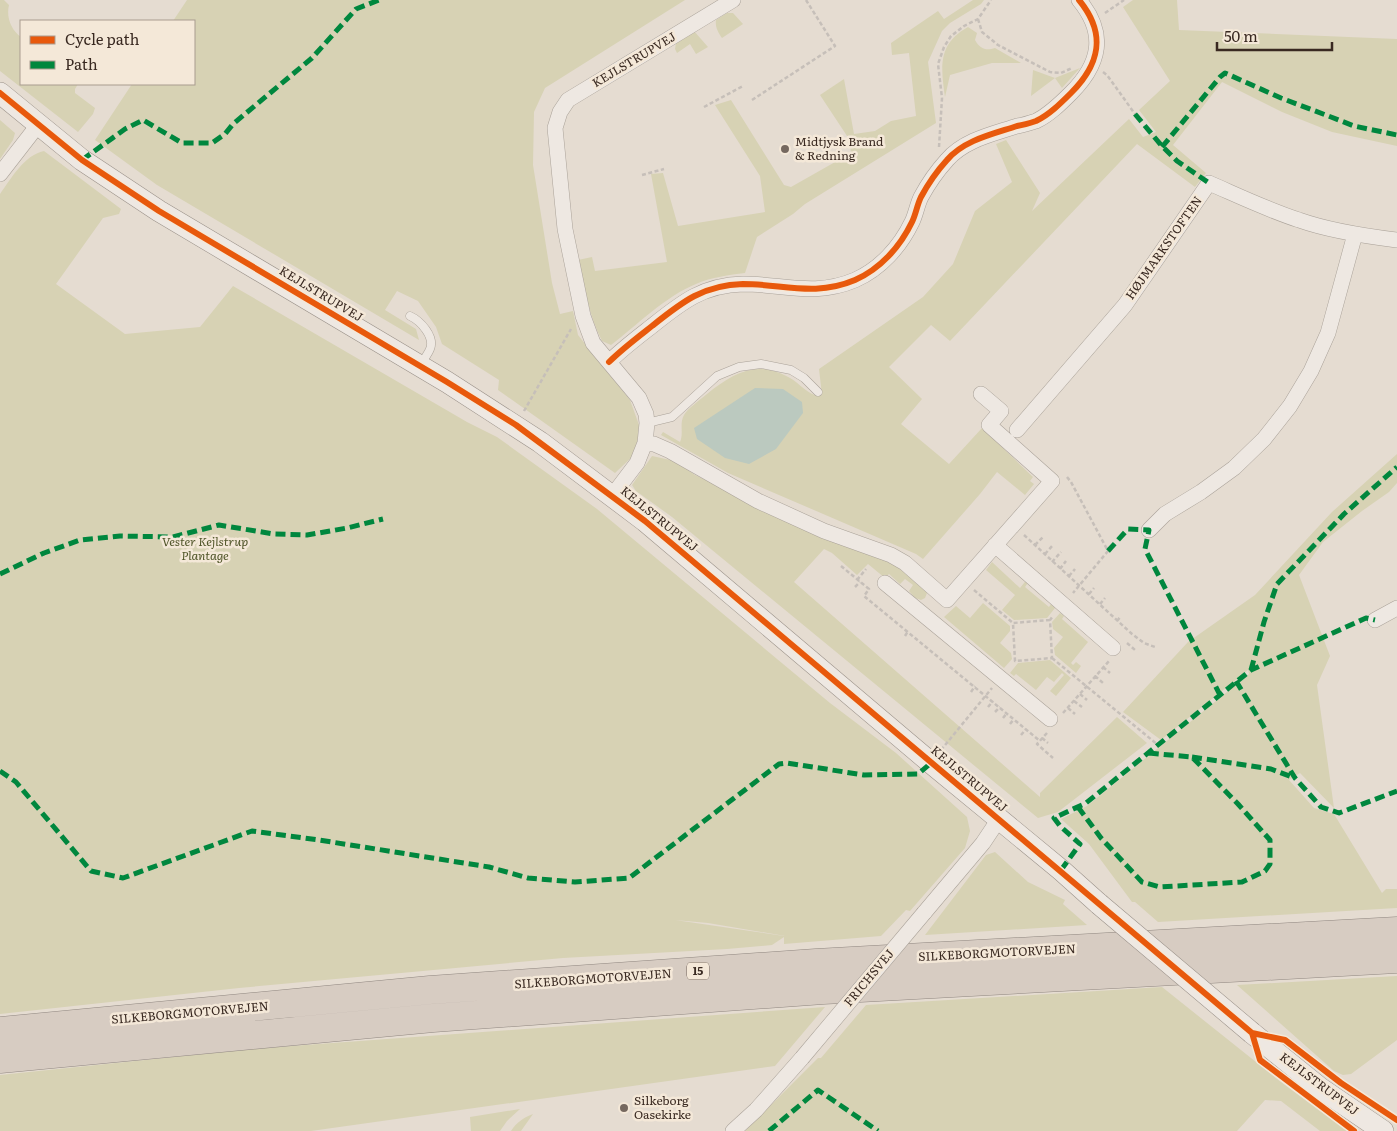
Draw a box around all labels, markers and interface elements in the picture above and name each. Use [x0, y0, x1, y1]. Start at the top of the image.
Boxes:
legend [20, 20, 195, 85]
scale bar [1217, 20, 1332, 52]
text: 50 m [1224, 24, 1258, 47]
text: Cycle path [65, 27, 140, 50]
street label: KEJLSTRUPVEJ [588, 27, 679, 91]
text: Path [65, 52, 98, 75]
place label: Midtjysk Brand & Redning [795, 132, 884, 164]
marker: Midtjysk Brand & Redning [779, 143, 791, 155]
street label: HØJMARKSTOFTEN [1121, 192, 1206, 303]
street label: KEJLSTRUPVEJ [276, 261, 367, 325]
street label: KEJLSTRUPVEJ [617, 481, 702, 555]
park label: Vester Kejlstrup Plantage [162, 532, 248, 564]
street label: KEJLSTRUPVEJ [928, 741, 1012, 816]
street label: SILKEBORGMOTORVEJEN [918, 939, 1076, 965]
street label: FRICHSVEJ [839, 945, 898, 1010]
road number: 15 [687, 962, 709, 979]
street label: SILKEBORGMOTORVEJEN [514, 964, 672, 992]
street label: SILKEBORGMOTORVEJEN [111, 996, 269, 1028]
street label: KEJLSTRUPVEJ [1276, 1047, 1363, 1119]
place label: Silkeborg Oasekirke [634, 1091, 691, 1123]
marker: Silkeborg Oasekirke [618, 1102, 630, 1114]

